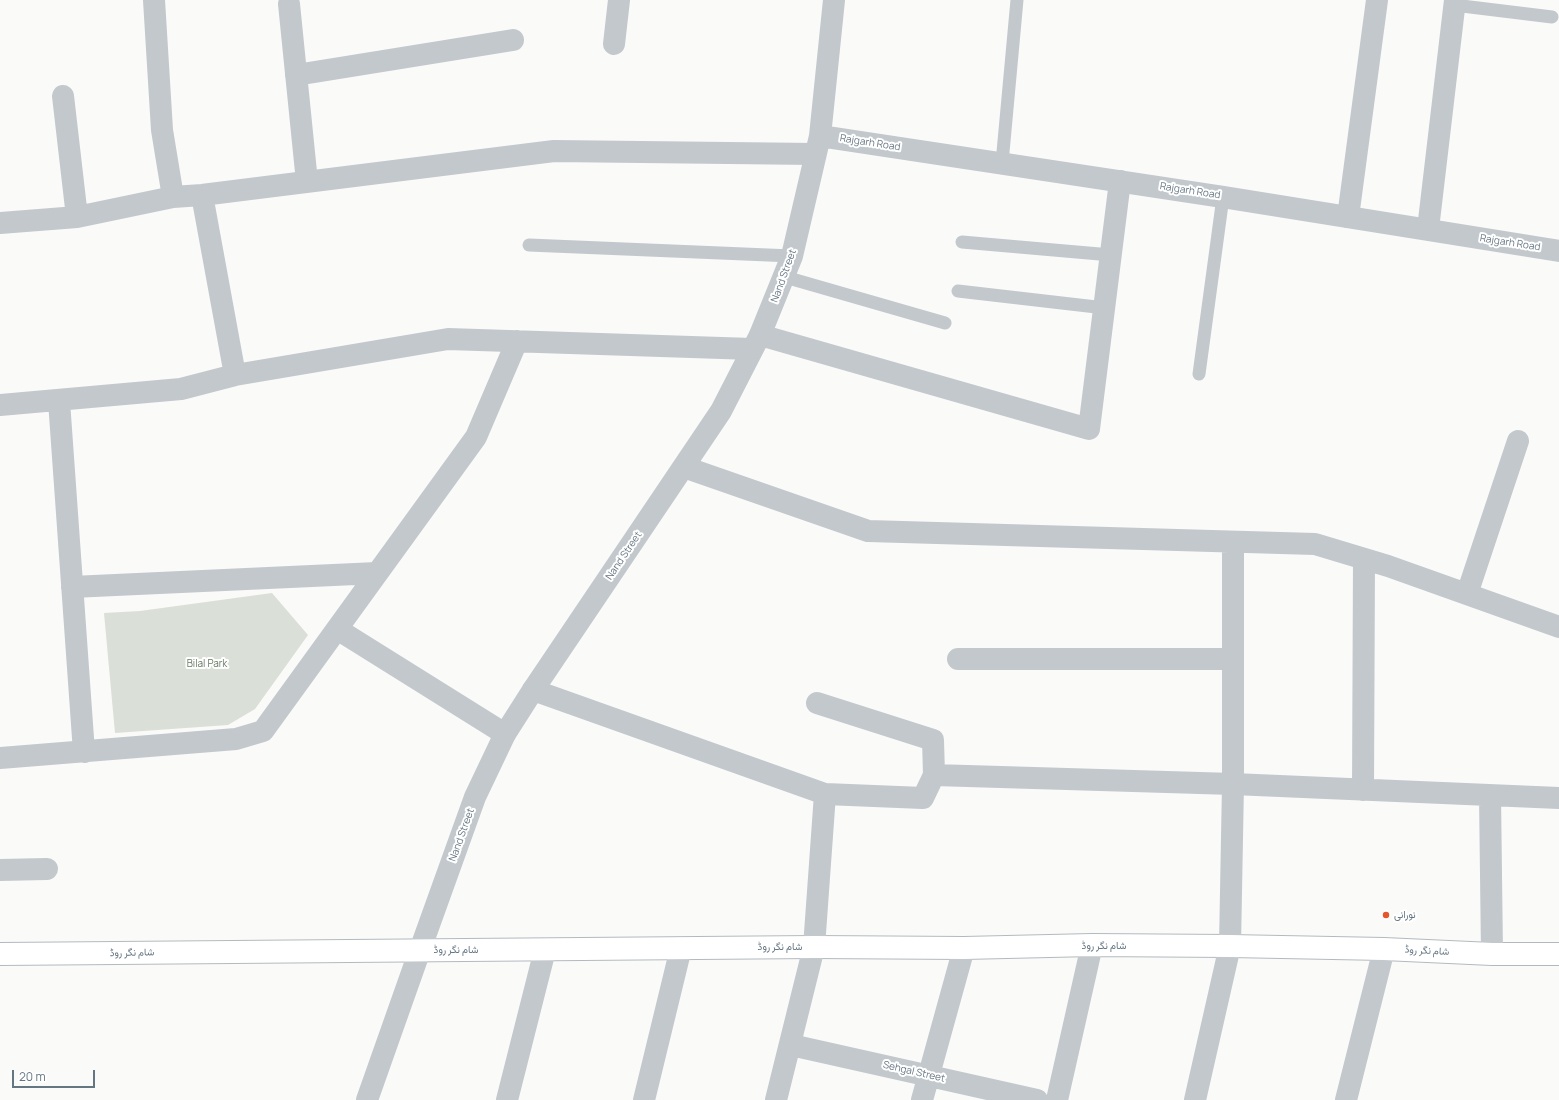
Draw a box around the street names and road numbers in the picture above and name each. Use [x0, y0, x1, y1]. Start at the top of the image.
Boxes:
street label: Rajgarh Road [839, 132, 901, 154]
street label: Rajgarh Road [1159, 180, 1221, 202]
street label: Rajgarh Road [1479, 232, 1541, 254]
street label: Nand Street [769, 248, 799, 304]
street label: Nand Street [603, 530, 645, 582]
street label: Nand Street [447, 807, 477, 863]
street label: شام نگر روڈ [1082, 940, 1126, 952]
street label: شام نگر روڈ [758, 941, 802, 953]
street label: شام نگر روڈ [434, 944, 478, 956]
street label: شام نگر روڈ [1404, 944, 1450, 958]
street label: شام نگر روڈ [110, 947, 154, 959]
street label: Sehgal Street [882, 1059, 946, 1085]

